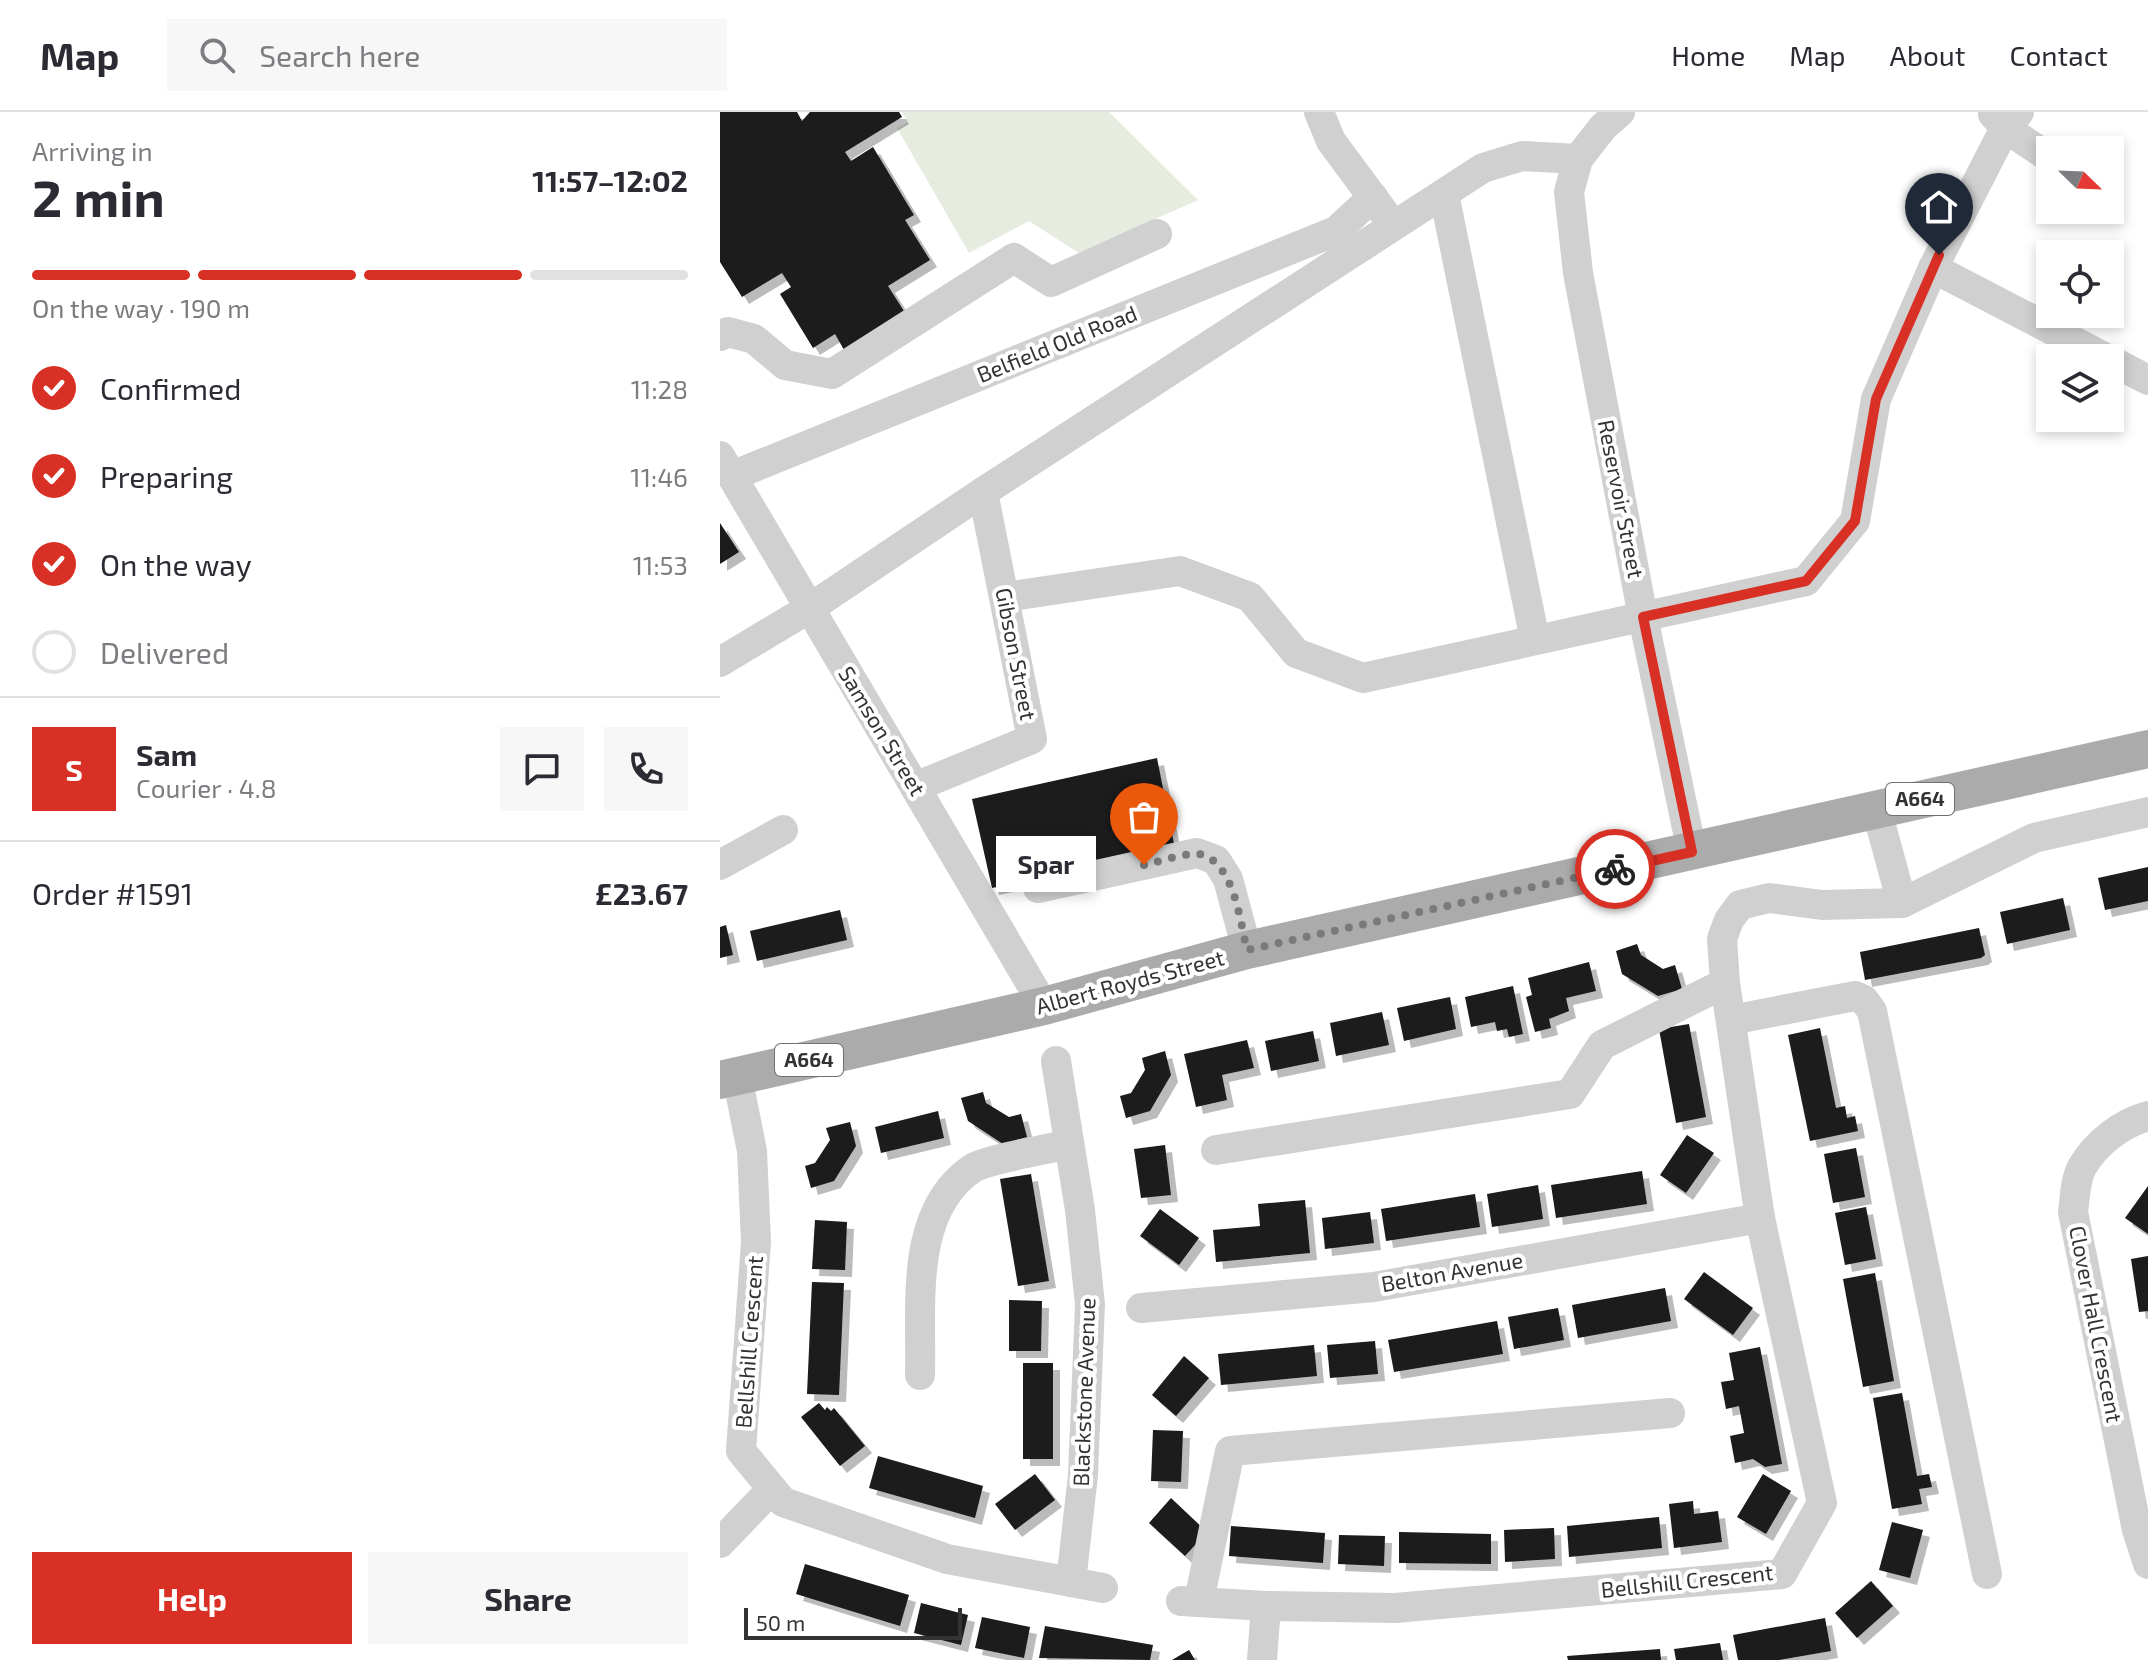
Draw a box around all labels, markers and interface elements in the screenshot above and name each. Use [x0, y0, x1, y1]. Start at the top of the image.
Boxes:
search box [167, 19, 727, 91]
text: Map [40, 32, 119, 78]
icon: search [195, 33, 239, 77]
text: Search here [259, 37, 420, 73]
text: Home [1671, 38, 1745, 72]
text: Map [1789, 38, 1846, 72]
text: About [1890, 38, 1965, 72]
text: Contact [2009, 38, 2108, 72]
text: Arriving in [32, 135, 153, 166]
north arrow [2036, 136, 2124, 224]
map controls [2036, 136, 2124, 432]
text: 11:57–12:02 [532, 162, 688, 198]
text: 2 min [32, 165, 165, 227]
pin [1905, 173, 1973, 255]
icon: home [1917, 185, 1961, 229]
button: locate [2036, 240, 2124, 328]
text: On the way · 190 m [32, 292, 250, 323]
street label: Belfield Old Road [973, 299, 1141, 387]
button: layers [2036, 344, 2124, 432]
icon: check [32, 366, 76, 410]
text: Confirmed [100, 370, 241, 406]
text: 11:28 [631, 373, 688, 404]
street label: Reservoir Street [1594, 417, 1650, 580]
icon: check [32, 454, 76, 498]
text: Preparing [100, 458, 233, 494]
text: 11:46 [630, 461, 688, 492]
icon: check [32, 542, 76, 586]
text: On the way [100, 546, 252, 582]
text: 11:53 [633, 549, 688, 580]
street label: Gibson Street [991, 585, 1043, 722]
text: Delivered [100, 634, 229, 670]
street label: Samson Street [834, 661, 932, 800]
button: chat [500, 727, 584, 811]
button: phone [604, 727, 688, 811]
text: Sam [136, 736, 197, 772]
text: S [65, 751, 83, 787]
text: Courier · 4.8 [136, 772, 277, 803]
pin [1110, 783, 1178, 865]
road number: A664 [1886, 783, 1954, 815]
icon: bag [1122, 795, 1166, 839]
courier [1575, 829, 1655, 909]
callout: Spar [996, 837, 1096, 893]
icon: bike [1593, 847, 1637, 891]
text: Spar [1018, 848, 1074, 879]
text: Order #1591 [32, 875, 193, 911]
text: £23.67 [595, 875, 688, 911]
street label: Albert Royds Street [1033, 943, 1227, 1019]
road number: A664 [775, 1044, 843, 1076]
street label: Clover Hall Crescent [2065, 1223, 2129, 1424]
street label: Belton Avenue [1379, 1246, 1525, 1296]
street label: Bellshill Crescent [729, 1255, 767, 1429]
street label: Blackstone Avenue [1067, 1297, 1099, 1487]
button: Help [32, 1552, 352, 1644]
button: Share [368, 1552, 688, 1644]
street label: Bellshill Crescent [1600, 1558, 1774, 1602]
scale bar [744, 1604, 962, 1640]
text: 50 m [756, 1609, 805, 1635]

